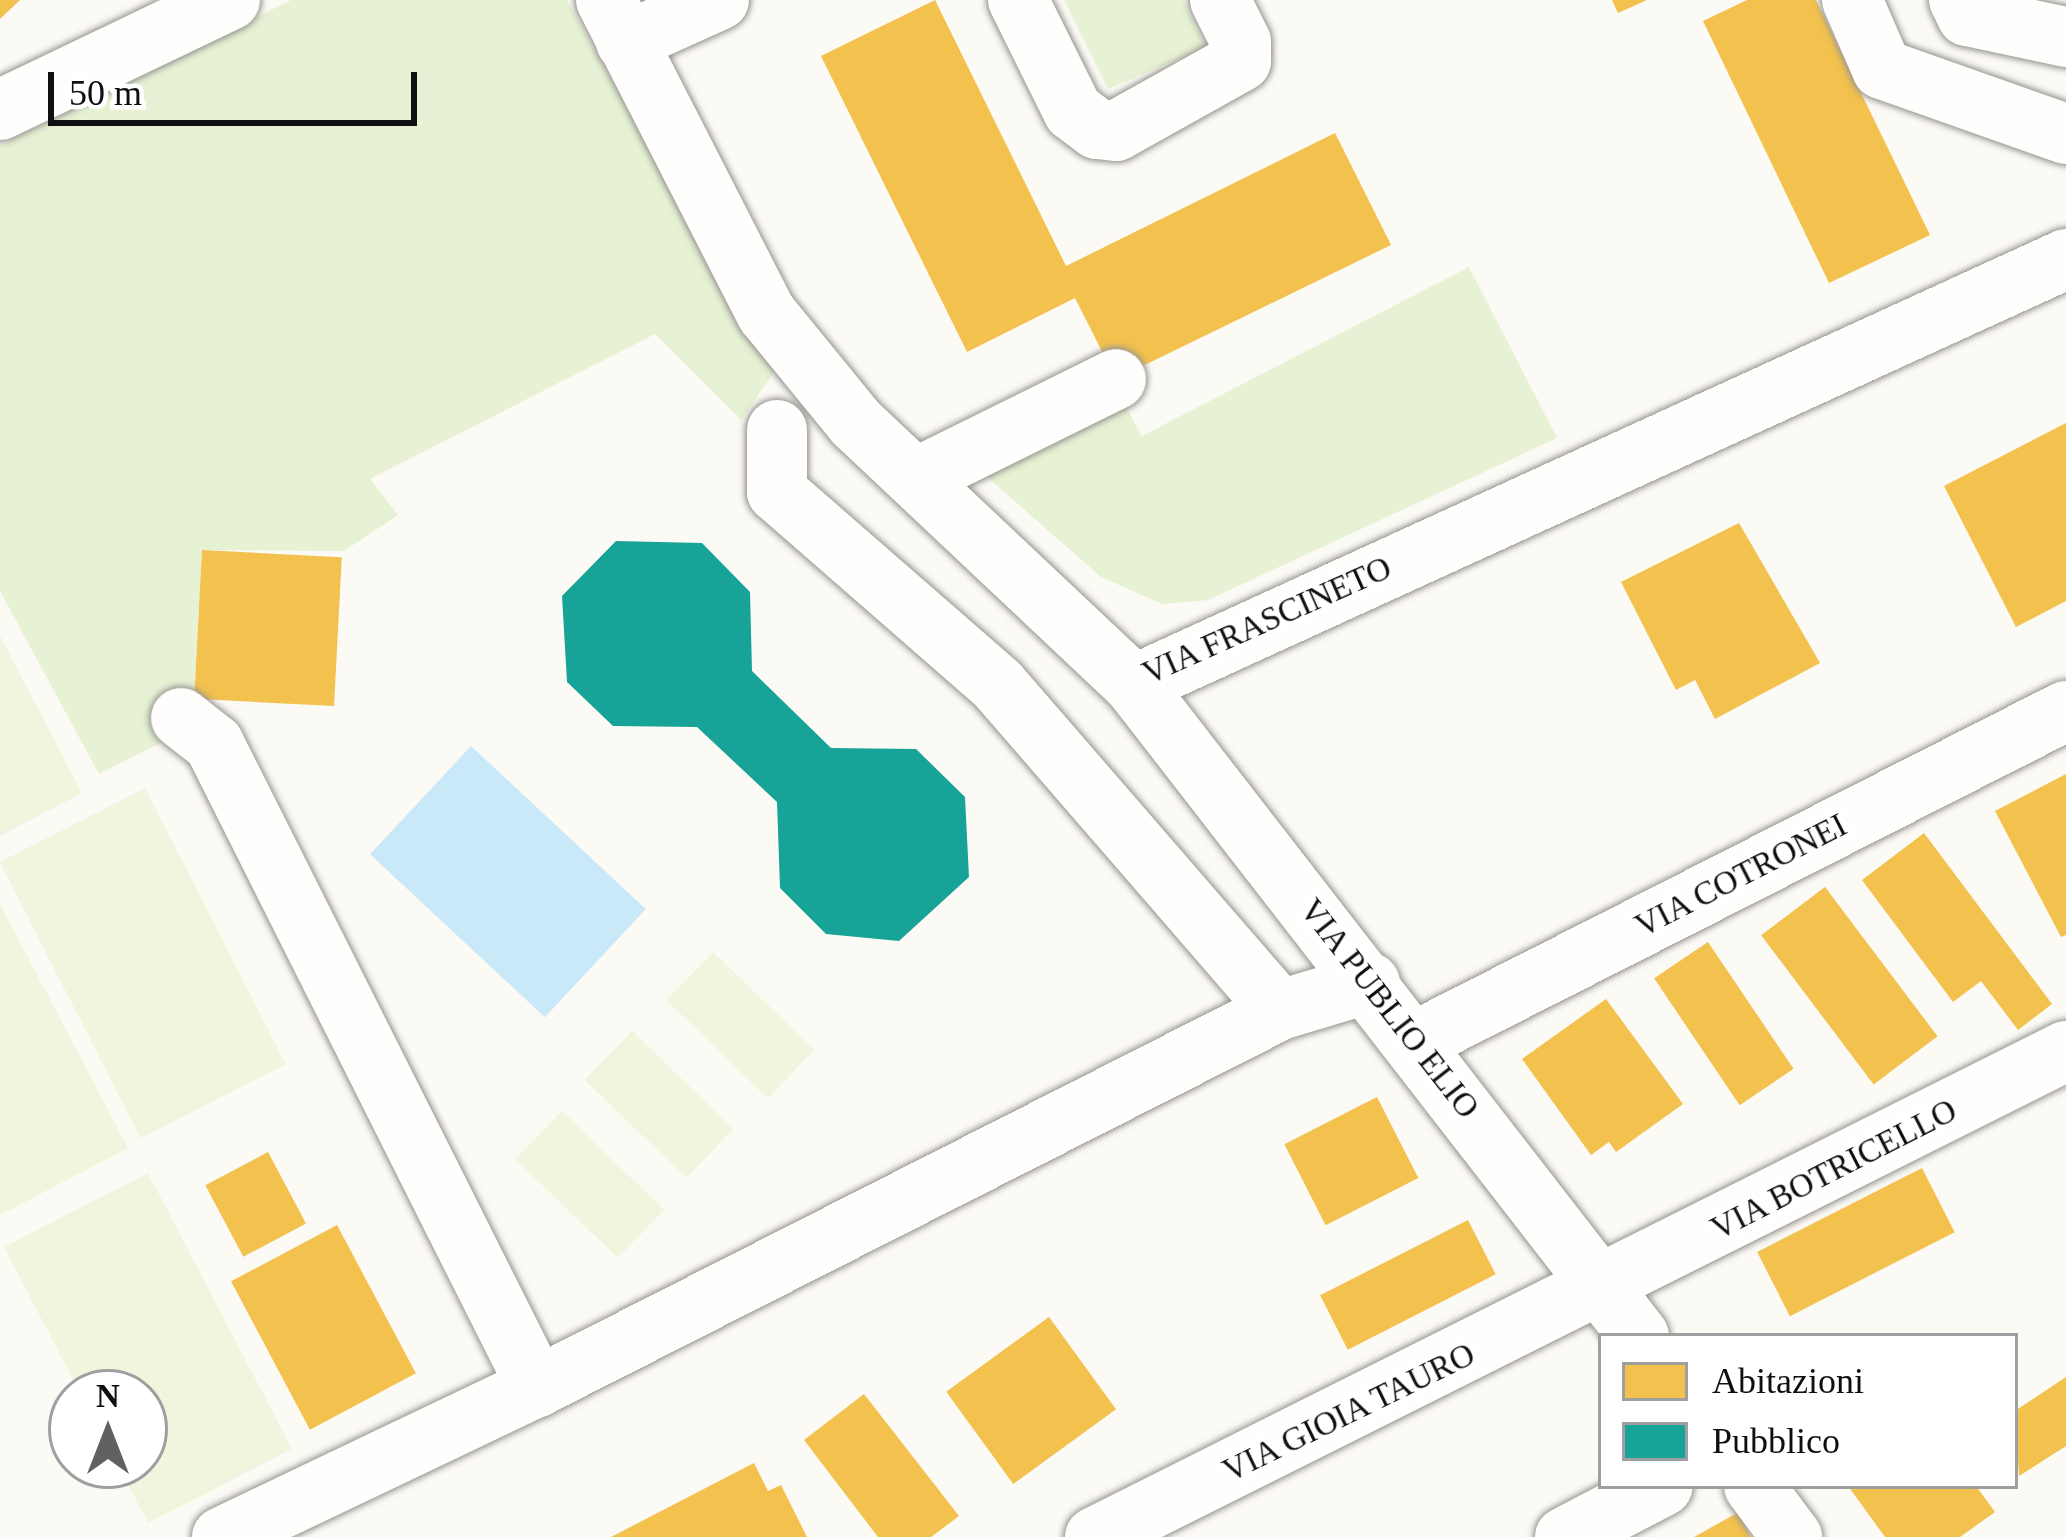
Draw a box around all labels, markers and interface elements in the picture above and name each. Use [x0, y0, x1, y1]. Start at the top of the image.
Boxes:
scale bar [54, 48, 423, 122]
text: 50 m [69, 73, 142, 113]
street label: VIA FRASCINETO [1136, 548, 1398, 694]
street label: VIA COTRONEI [1628, 805, 1854, 947]
street label: VIA PUBLIO ELIO [1290, 891, 1488, 1127]
street label: VIA BOTRICELLO [1704, 1091, 1964, 1249]
legend [1598, 1333, 2018, 1489]
street label: VIA GIOIA TAURO [1215, 1334, 1483, 1492]
text: Abitazioni [1712, 1361, 1864, 1401]
north arrow [48, 1369, 168, 1489]
text: N [96, 1378, 120, 1414]
text: Pubblico [1712, 1421, 1840, 1461]

